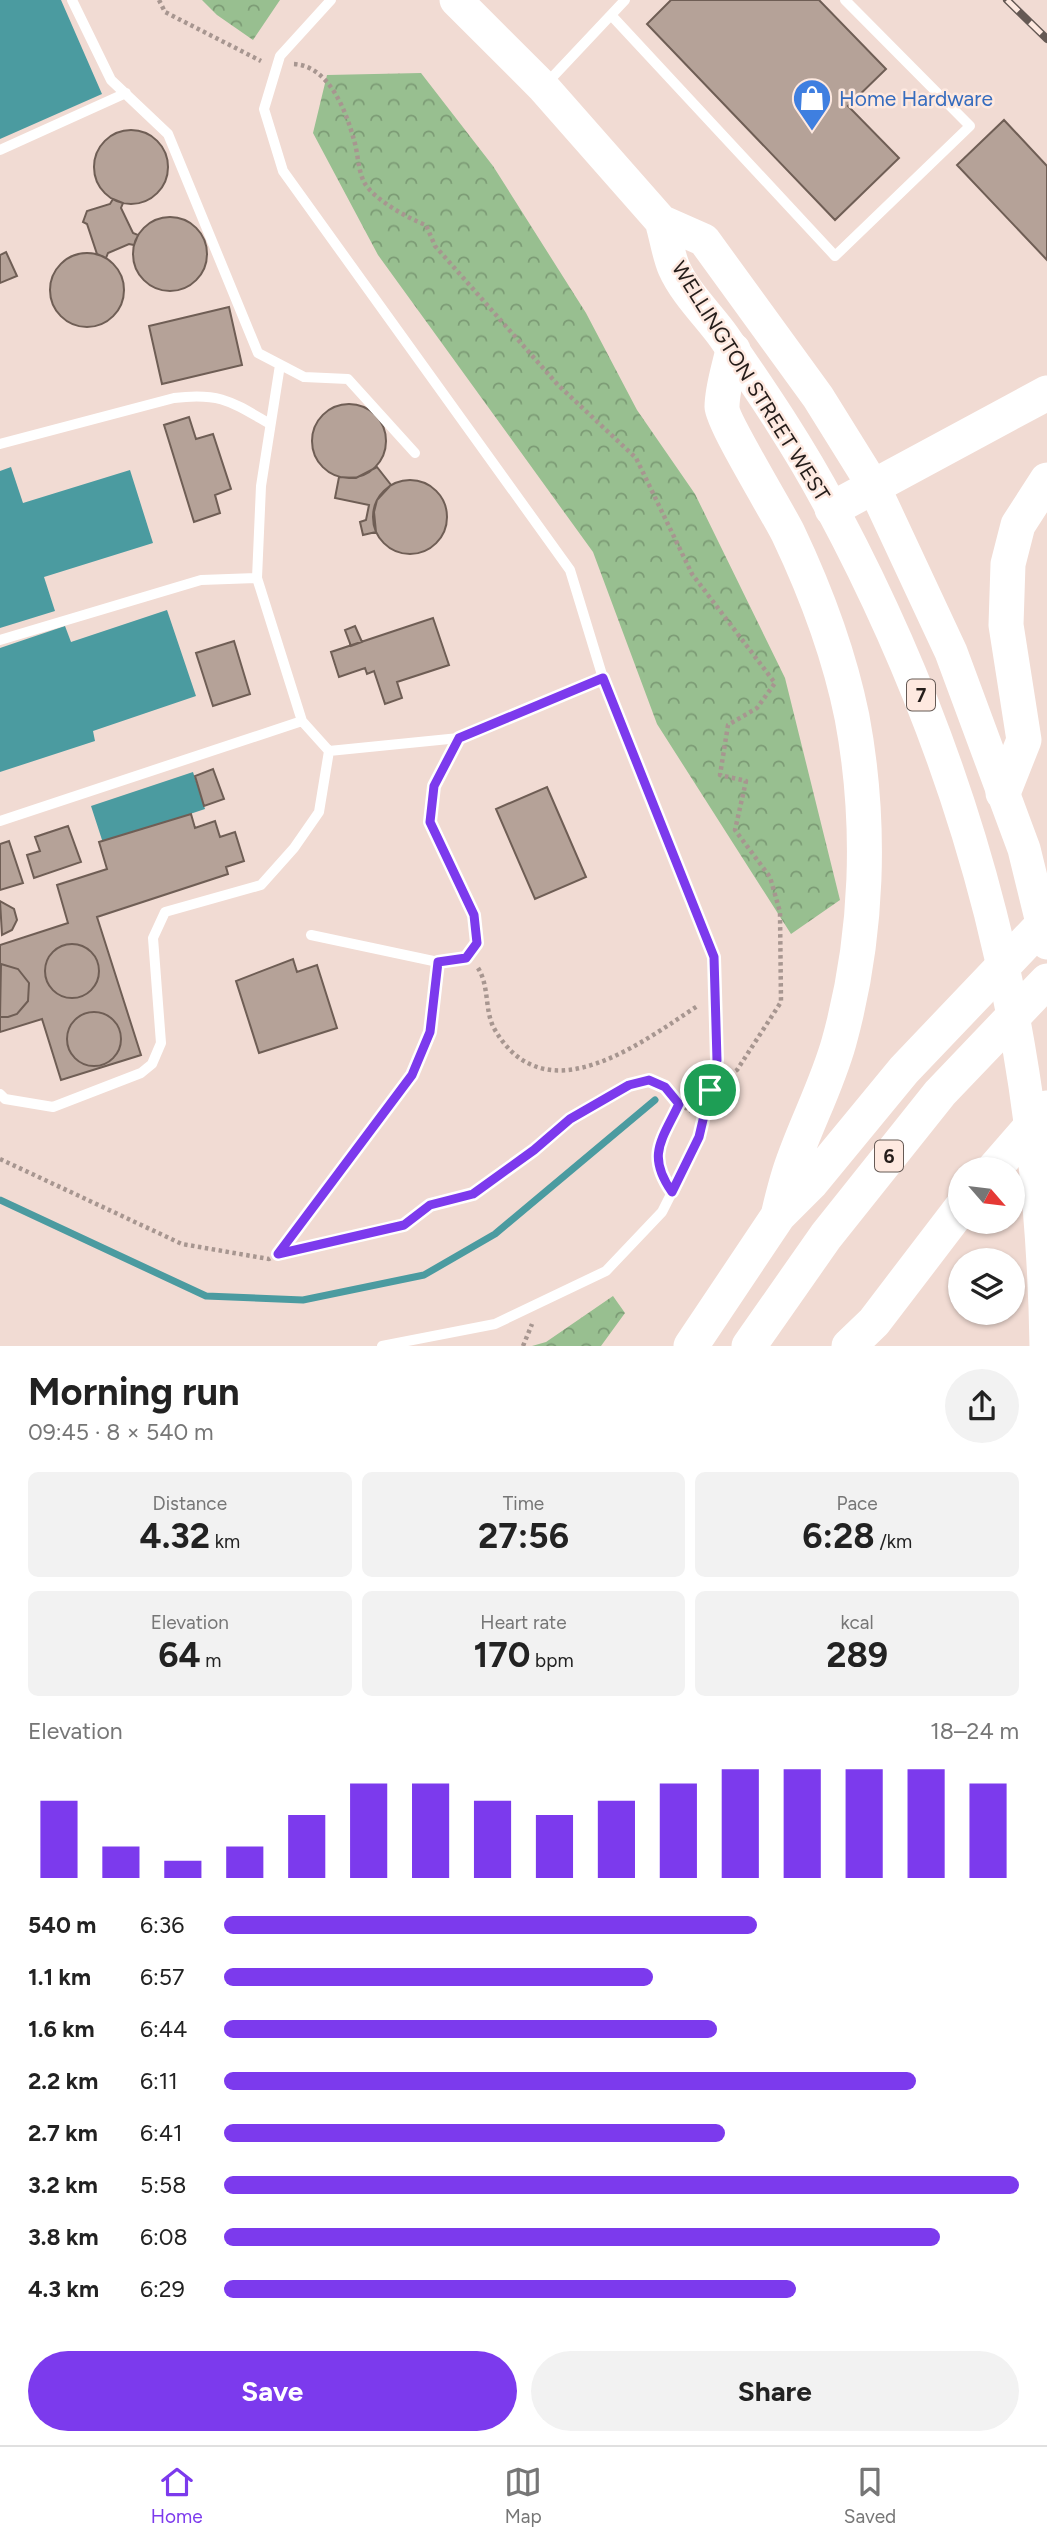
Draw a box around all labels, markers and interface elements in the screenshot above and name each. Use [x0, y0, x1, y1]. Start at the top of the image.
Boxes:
shop icon: Home Hardware [791, 77, 833, 132]
place label: Home Hardware [839, 86, 993, 111]
street label: WELLINGTON STREET WEST [667, 256, 835, 506]
road number: 7 [907, 680, 935, 710]
pin [680, 1060, 740, 1120]
icon: arrive [691, 1071, 729, 1109]
road number: 6 [875, 1140, 903, 1172]
north arrow [948, 1157, 1026, 1234]
map controls [948, 1157, 1025, 1325]
button: layers [948, 1248, 1025, 1325]
text: Morning run [28, 1369, 240, 1415]
button: share [945, 1369, 1019, 1443]
text: 09:45 · 8 × 540 m [28, 1418, 214, 1446]
text: Distance [153, 1492, 227, 1515]
text: Time [503, 1492, 544, 1515]
text: Pace [837, 1492, 878, 1515]
text: 4.32 [140, 1515, 210, 1557]
text: 27:56 [478, 1515, 569, 1557]
text: 6:28 [802, 1515, 875, 1557]
text: km [210, 1530, 240, 1553]
text: /km [875, 1530, 912, 1553]
text: Elevation [151, 1611, 229, 1634]
text: Heart rate [480, 1611, 567, 1634]
text: kcal [841, 1611, 874, 1634]
text: 64 [158, 1634, 201, 1676]
text: 170 [473, 1634, 530, 1676]
text: 289 [826, 1634, 888, 1676]
text: m [201, 1649, 222, 1672]
text: bpm [530, 1649, 574, 1672]
text: Elevation [28, 1717, 123, 1745]
text: 18–24 m [930, 1717, 1019, 1745]
text: 540 m [28, 1911, 96, 1939]
text: 6:36 [140, 1911, 184, 1939]
text: 1.1 km [28, 1963, 91, 1991]
text: 6:57 [140, 1963, 184, 1991]
text: 1.6 km [28, 2015, 95, 2043]
text: 6:44 [140, 2015, 187, 2043]
text: 2.2 km [28, 2067, 98, 2095]
text: 6:11 [140, 2067, 178, 2095]
text: 2.7 km [28, 2119, 98, 2147]
text: 6:41 [140, 2119, 183, 2147]
text: 3.2 km [28, 2171, 98, 2199]
text: 5:58 [140, 2171, 186, 2199]
text: 3.8 km [28, 2223, 98, 2251]
text: 6:08 [140, 2223, 188, 2251]
text: 4.3 km [28, 2275, 99, 2303]
text: 6:29 [140, 2275, 185, 2303]
button: Save [28, 2351, 517, 2431]
button: Share [531, 2351, 1019, 2431]
tab: Home [151, 2463, 203, 2528]
tab: Map [504, 2463, 542, 2528]
tab: Saved [844, 2463, 896, 2528]

